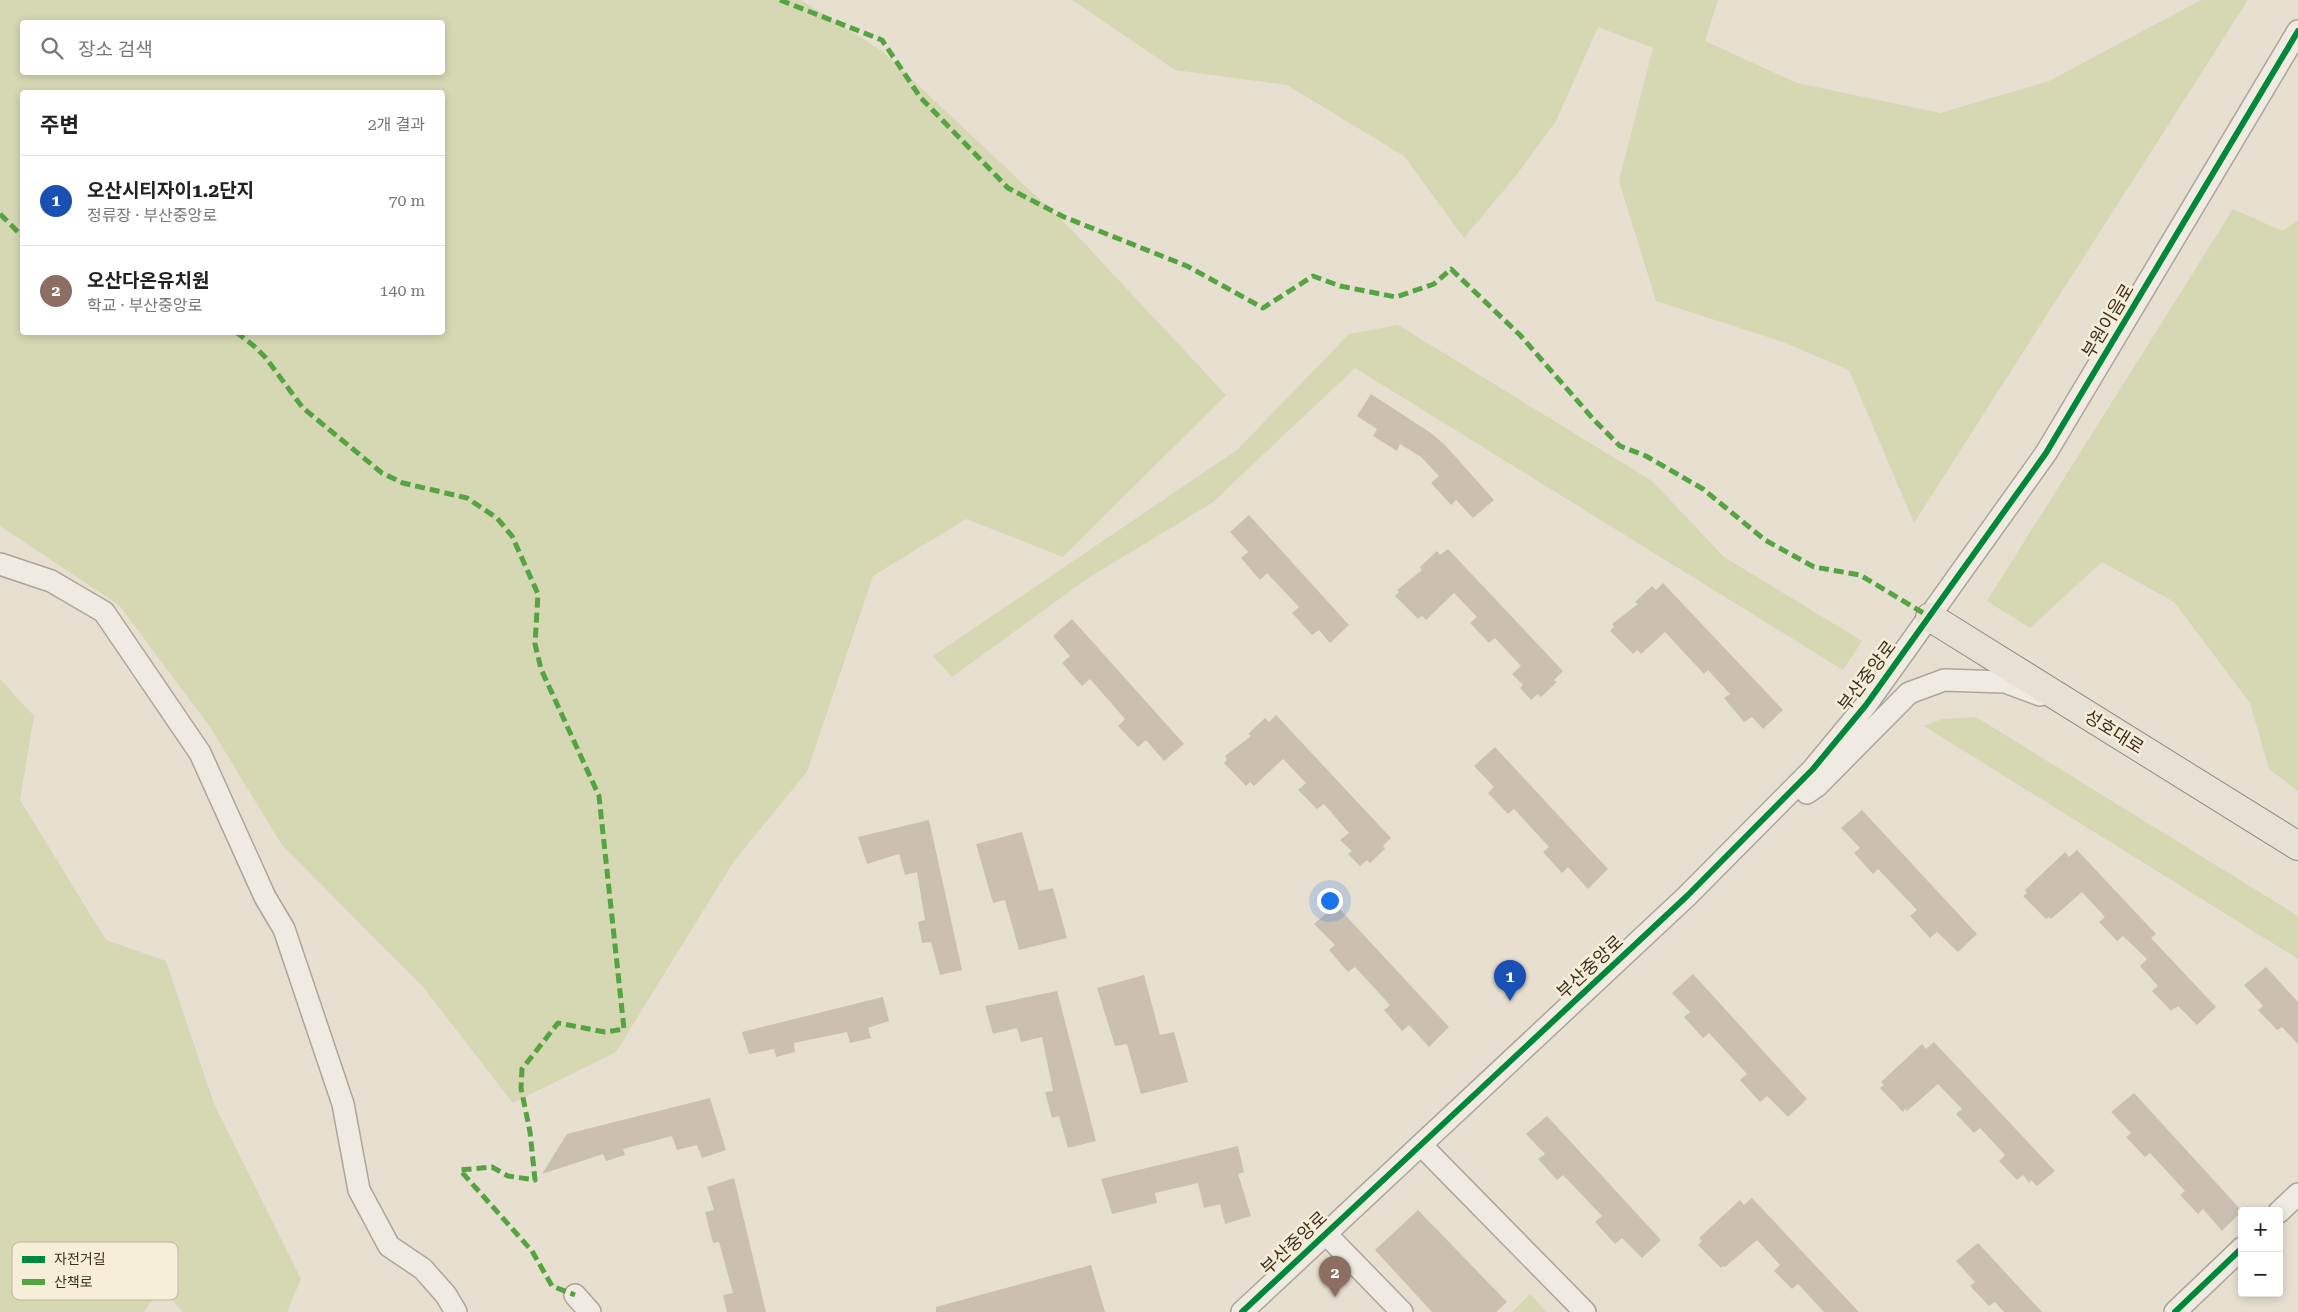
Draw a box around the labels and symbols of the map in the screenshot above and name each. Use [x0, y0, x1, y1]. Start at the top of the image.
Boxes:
street label: 부원이음로 [2077, 280, 2138, 362]
street label: 부산중앙로 [1833, 636, 1900, 715]
street label: 성호대로 [2081, 705, 2148, 758]
your location [1317, 888, 1343, 914]
street label: 부산중앙로 [1552, 931, 1627, 1003]
pin: 1 [1494, 960, 1526, 1001]
street label: 부산중앙로 [1256, 1207, 1331, 1279]
legend [12, 1242, 178, 1300]
text: 자전거길 [54, 1251, 106, 1267]
pin: 2 [1319, 1256, 1351, 1297]
text: 산책로 [54, 1274, 93, 1290]

